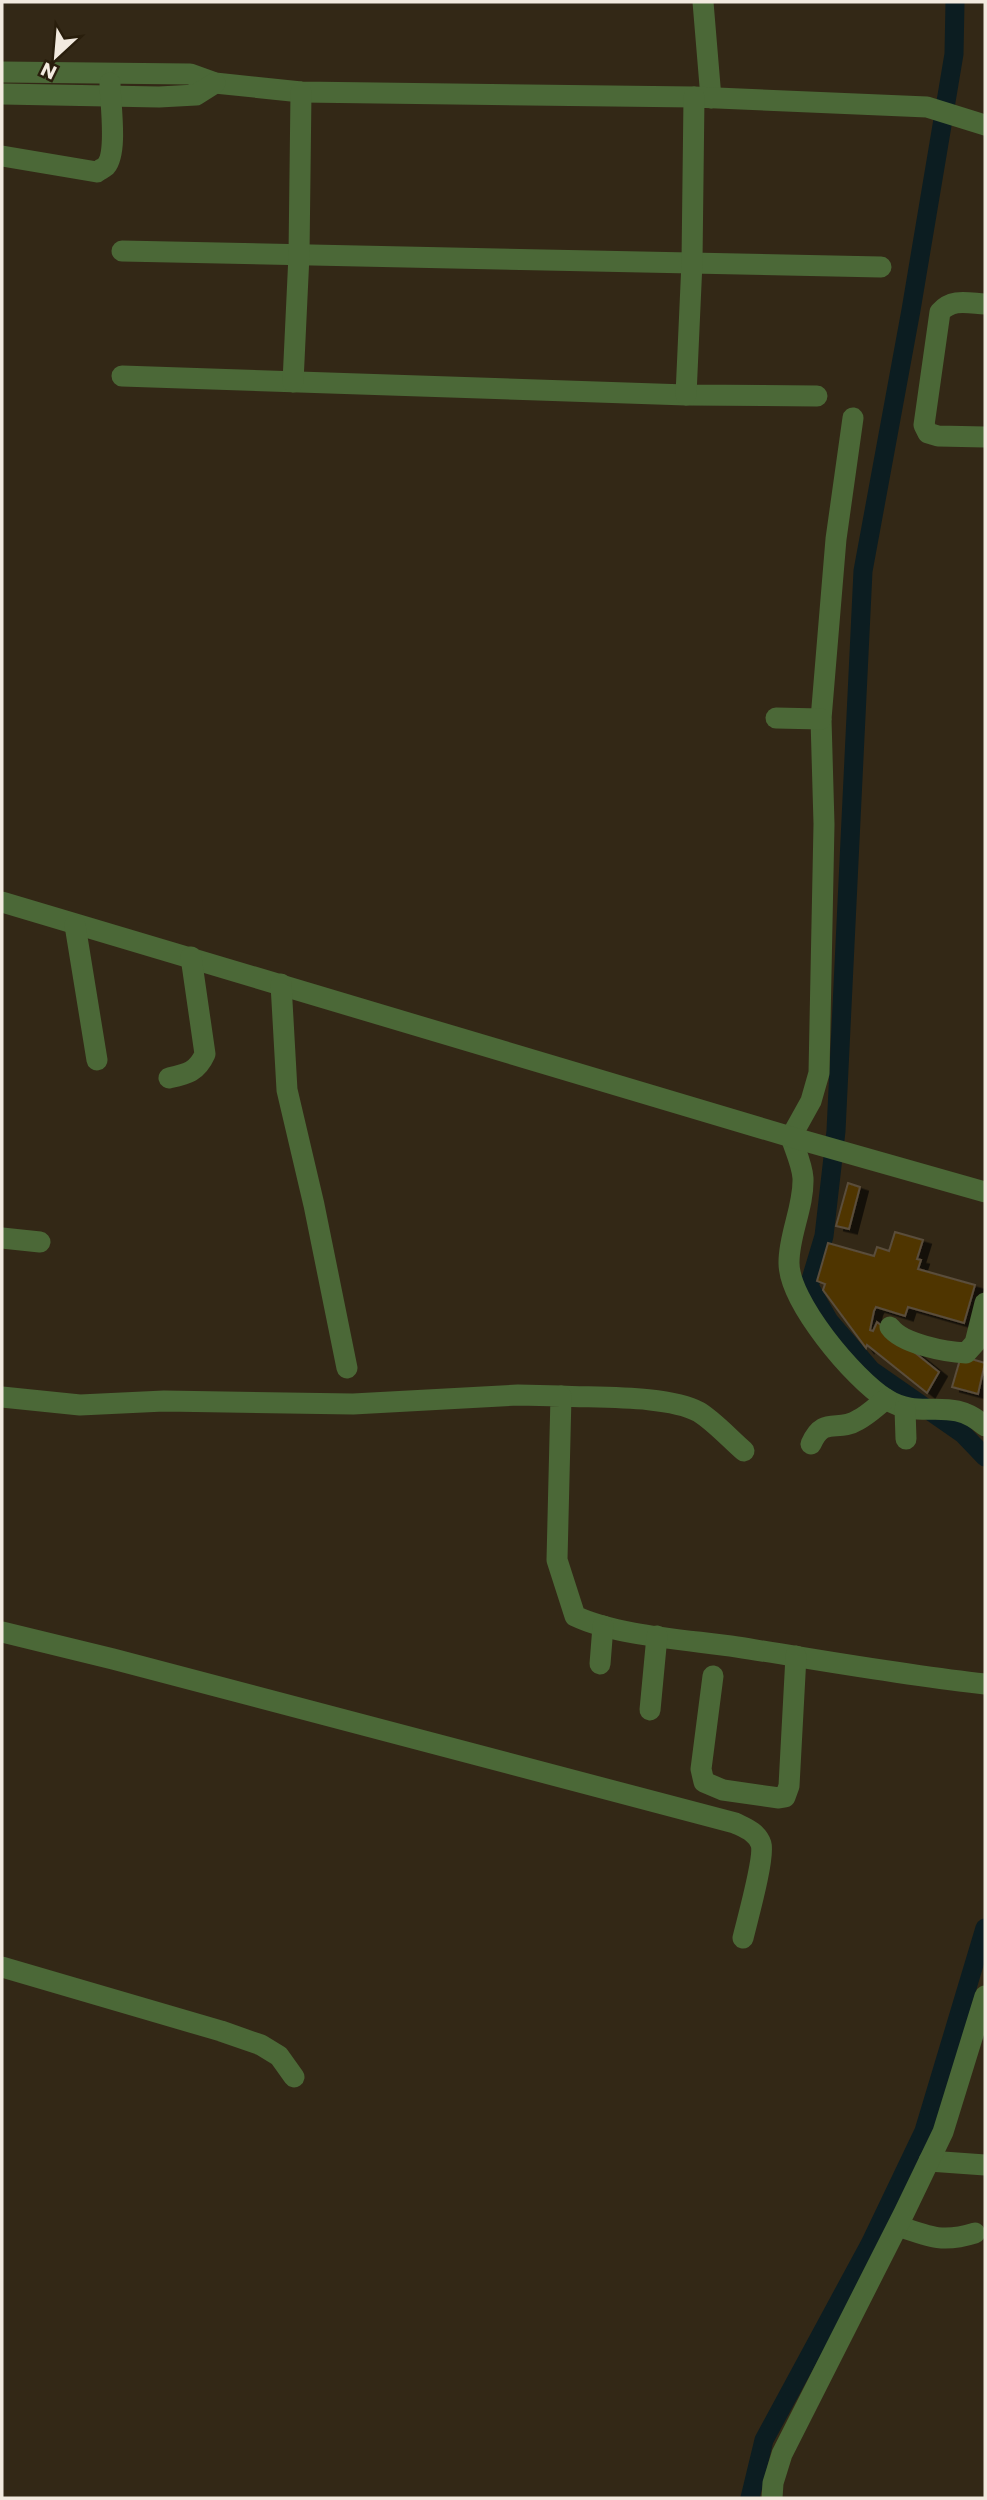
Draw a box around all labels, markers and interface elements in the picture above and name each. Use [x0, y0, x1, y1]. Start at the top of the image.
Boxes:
north arrow [21, 21, 91, 91]
text: N [36, 56, 61, 86]

